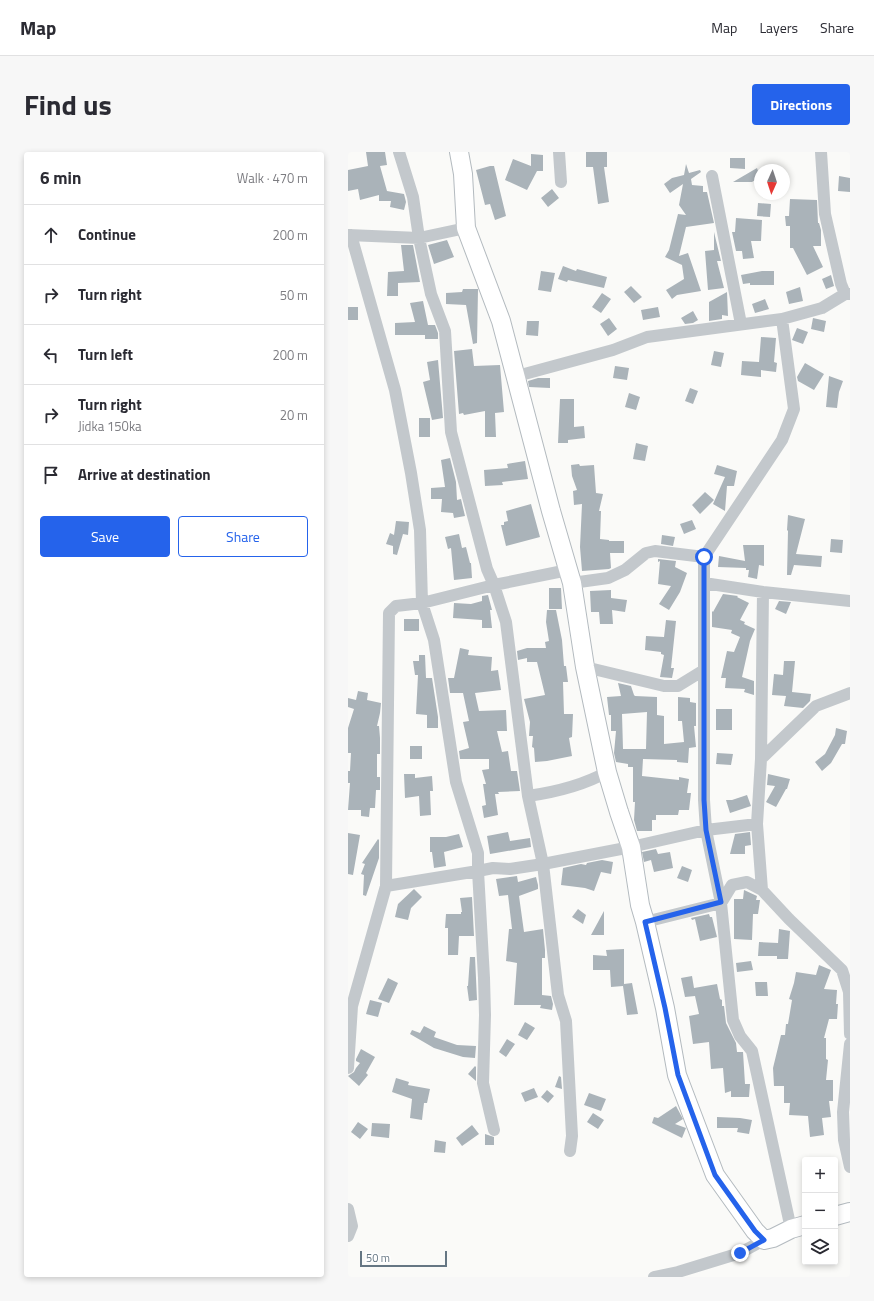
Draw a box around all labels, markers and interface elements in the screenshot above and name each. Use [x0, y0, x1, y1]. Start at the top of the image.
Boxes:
text: Map [20, 13, 56, 42]
text: Map [711, 17, 737, 38]
text: Layers [759, 17, 798, 38]
text: Share [820, 17, 854, 38]
text: Find us [24, 83, 112, 126]
button: Directions [752, 84, 850, 125]
north arrow [754, 164, 790, 200]
text: 6 min [40, 165, 81, 191]
text: Walk · 470 m [237, 168, 308, 188]
text: Continue [78, 223, 136, 246]
icon: ahead [40, 224, 62, 246]
text: 200 m [272, 225, 308, 245]
text: Turn right [78, 283, 142, 306]
icon: right [40, 284, 62, 306]
text: 50 m [280, 285, 308, 305]
text: Turn left [78, 343, 133, 366]
icon: left [40, 344, 62, 366]
text: 200 m [272, 345, 308, 365]
text: Turn right [78, 393, 142, 416]
icon: right [40, 404, 62, 426]
text: 20 m [280, 405, 308, 425]
text: Jidka 150ka [78, 416, 142, 436]
text: Arrive at destination [78, 463, 211, 486]
icon: arrive [40, 464, 62, 486]
button: Save [40, 516, 170, 557]
button: Share [178, 516, 308, 557]
route start [695, 548, 713, 566]
map controls [802, 1157, 838, 1265]
button: + [802, 1157, 838, 1193]
button: − [802, 1193, 838, 1229]
button: layers [802, 1229, 838, 1265]
route end [731, 1244, 749, 1262]
scale bar [360, 1249, 447, 1268]
text: 50 m [366, 1250, 390, 1266]

